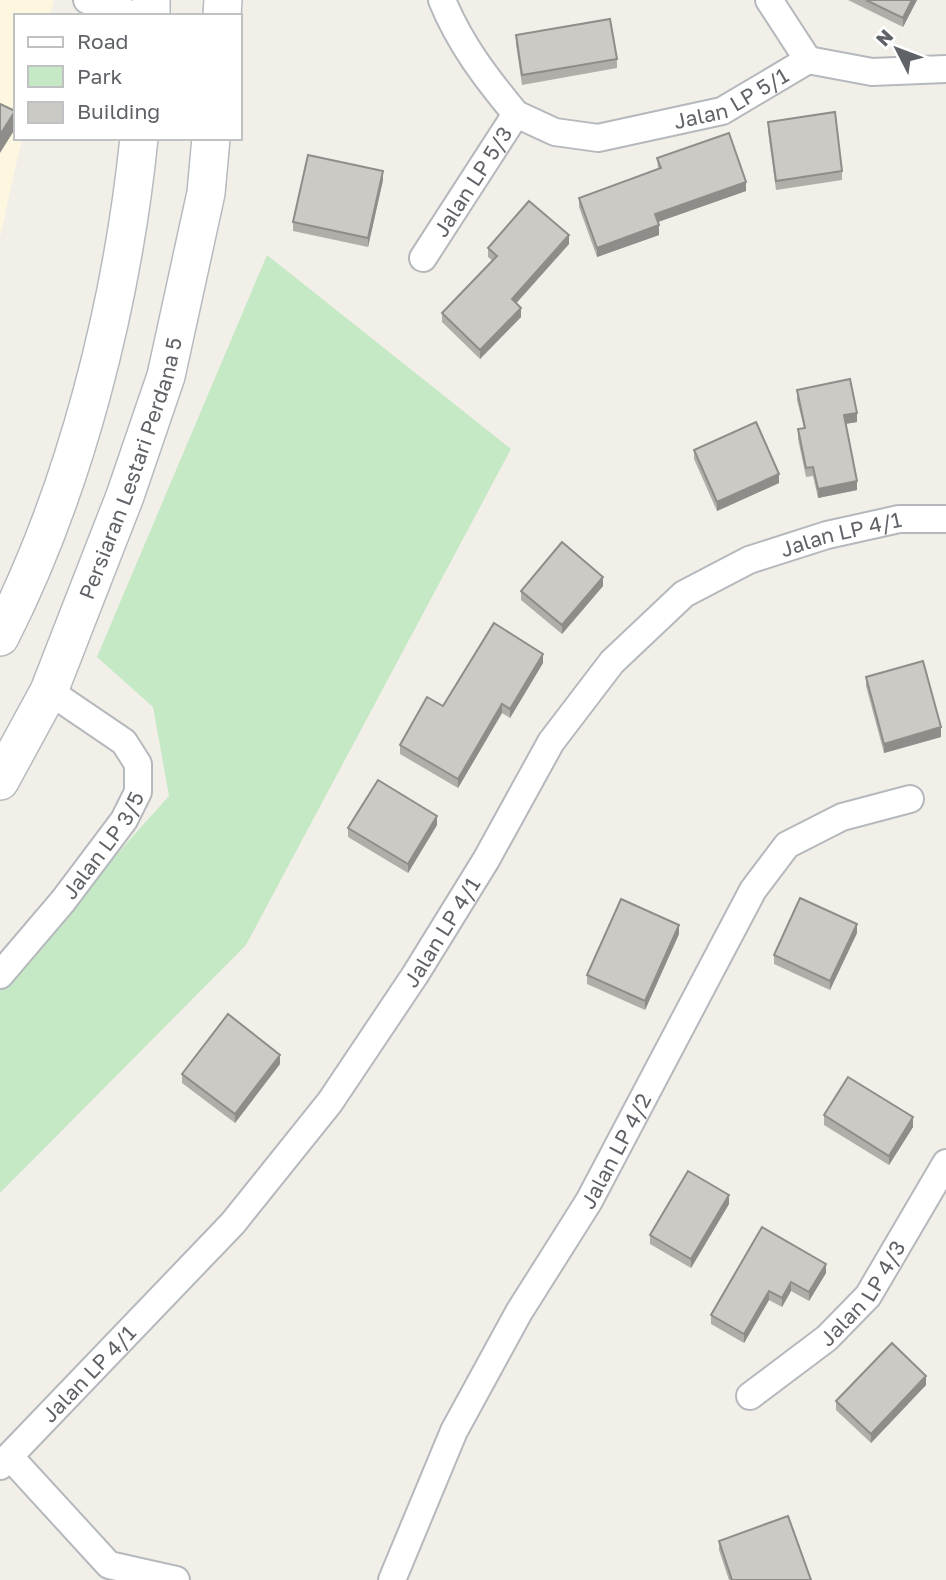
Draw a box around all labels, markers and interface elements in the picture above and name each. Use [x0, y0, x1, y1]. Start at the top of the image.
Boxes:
legend [14, 14, 242, 140]
north arrow [862, 14, 932, 84]
text: N [871, 24, 897, 50]
text: Road [77, 28, 128, 54]
street label: Jalan LP 5/1 [671, 62, 793, 134]
text: Park [77, 63, 123, 89]
text: Building [77, 98, 160, 124]
street label: Jalan LP 5/3 [427, 122, 517, 241]
street label: Persiaran Lestari Perdana 5 [73, 335, 187, 603]
street label: Jalan LP 4/1 [777, 506, 904, 562]
street label: Jalan LP 3/5 [56, 787, 149, 904]
street label: Jalan LP 4/1 [398, 872, 485, 992]
street label: Jalan LP 4/2 [575, 1089, 656, 1213]
street label: Jalan LP 4/3 [814, 1236, 911, 1351]
street label: Jalan LP 4/1 [36, 1320, 141, 1428]

